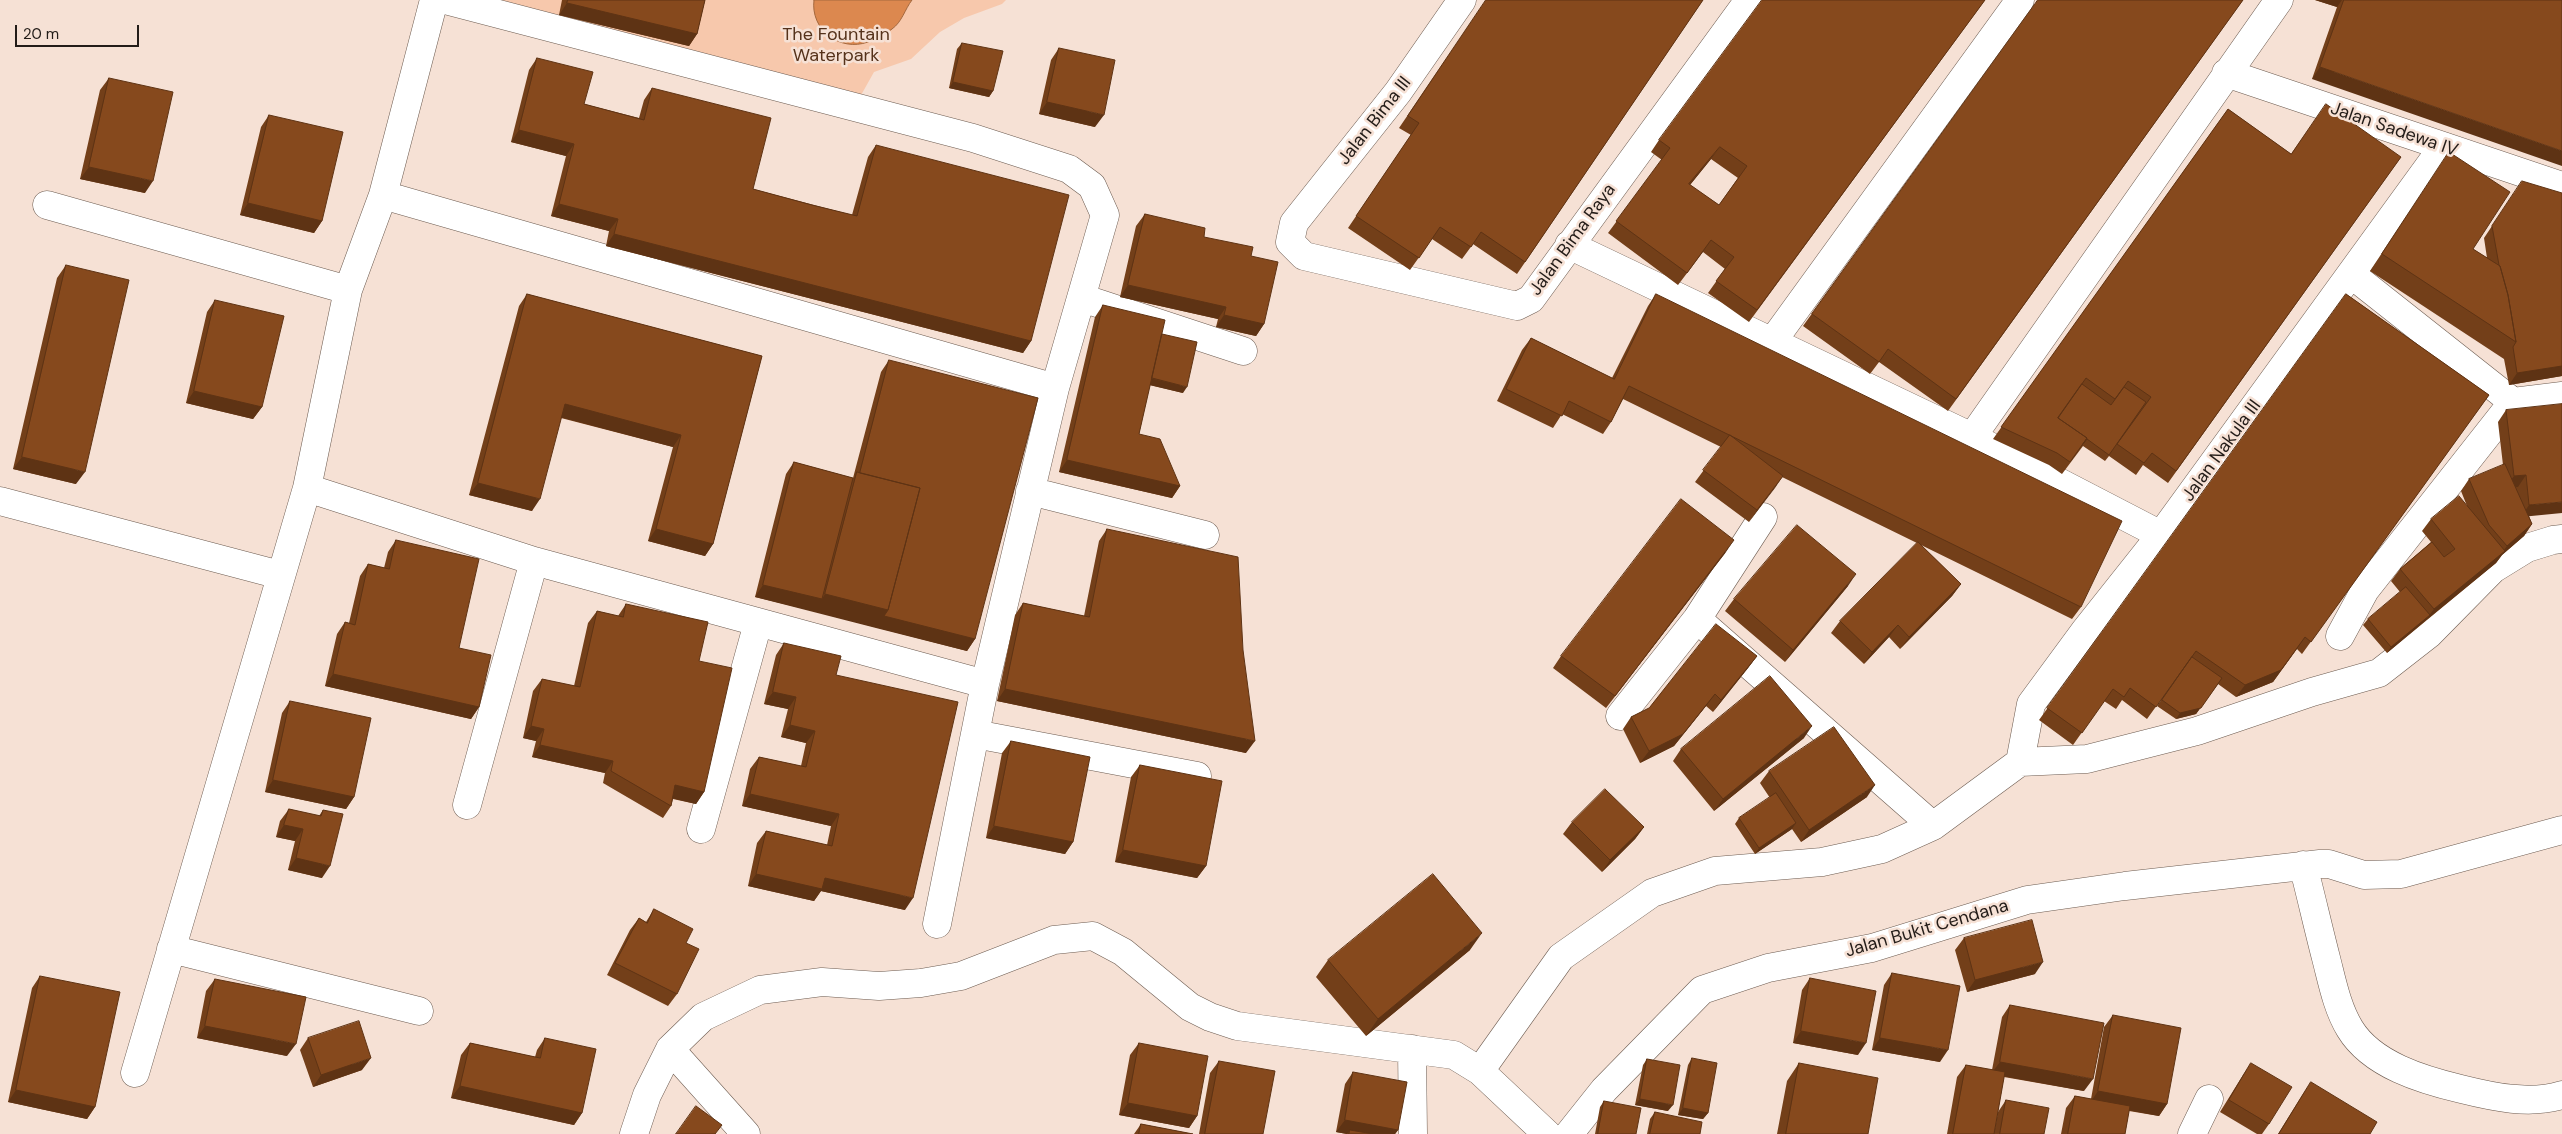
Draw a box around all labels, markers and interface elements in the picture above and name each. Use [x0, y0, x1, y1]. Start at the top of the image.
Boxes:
scale bar [18, 15, 141, 47]
text: 20 m [23, 24, 59, 44]
park label: The Fountain Waterpark [782, 24, 890, 66]
street label: Jalan Bima III [1334, 73, 1416, 169]
street label: Jalan Sadewa IV [2327, 98, 2461, 162]
street label: Jalan Bima Raya [1525, 180, 1621, 300]
street label: Jalan Nakula III [2178, 396, 2266, 506]
street label: Jalan Bukit Cendana [1843, 895, 2011, 963]

